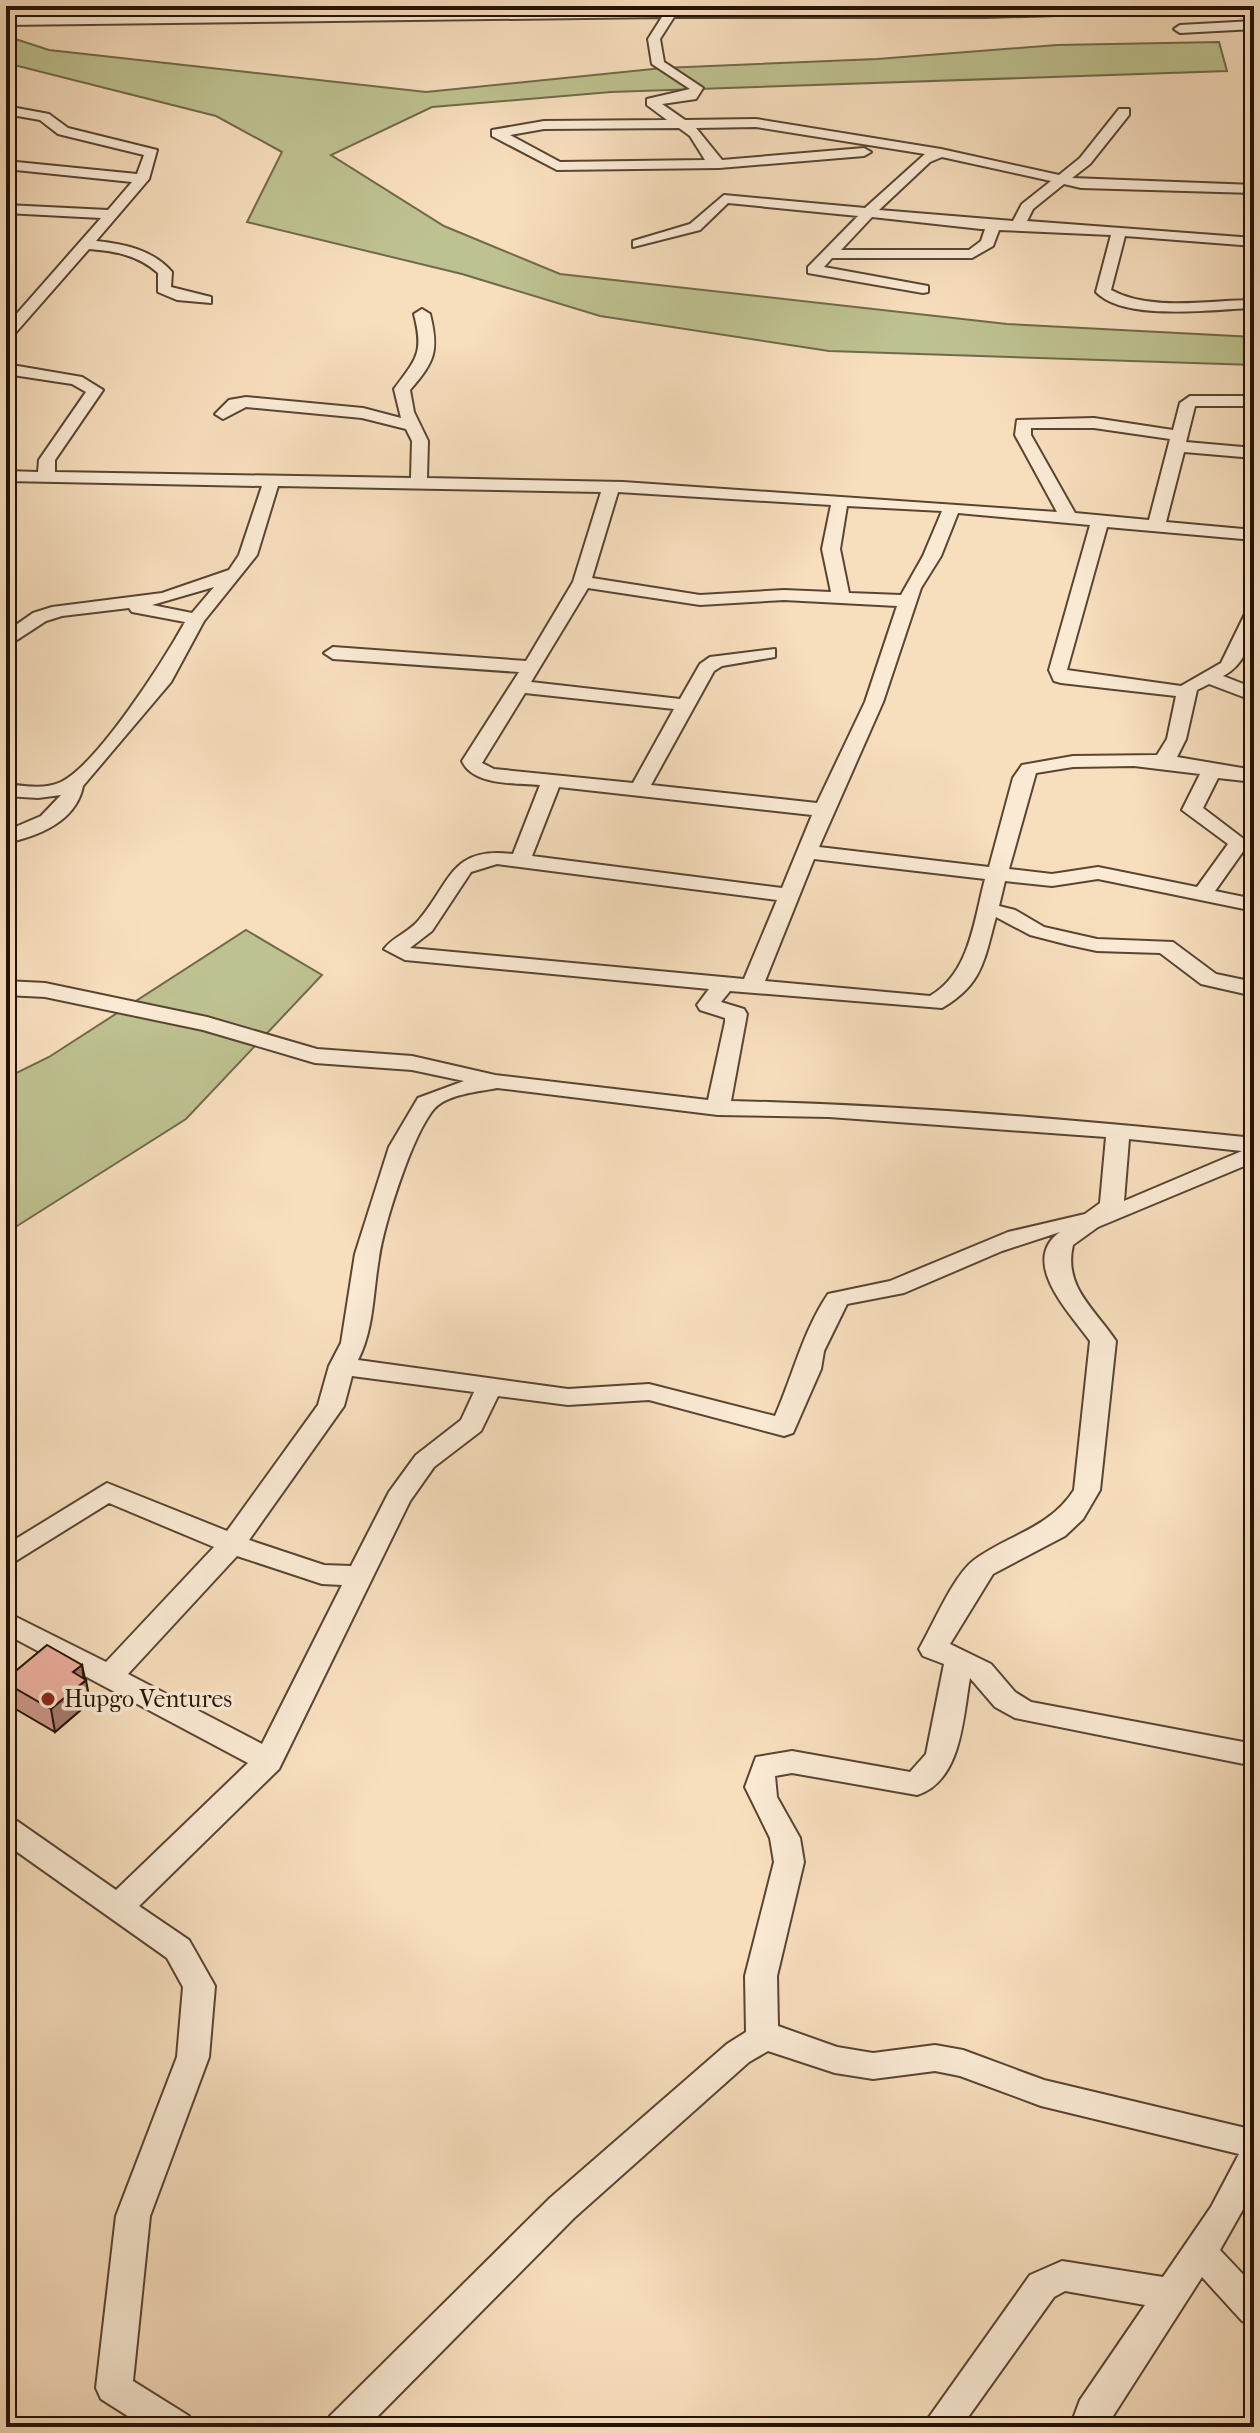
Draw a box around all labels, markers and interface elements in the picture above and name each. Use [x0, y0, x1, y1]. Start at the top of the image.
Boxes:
place label: Hupgo Ventures [64, 1685, 232, 1713]
marker: Hupgo Ventures [39, 1690, 57, 1708]

